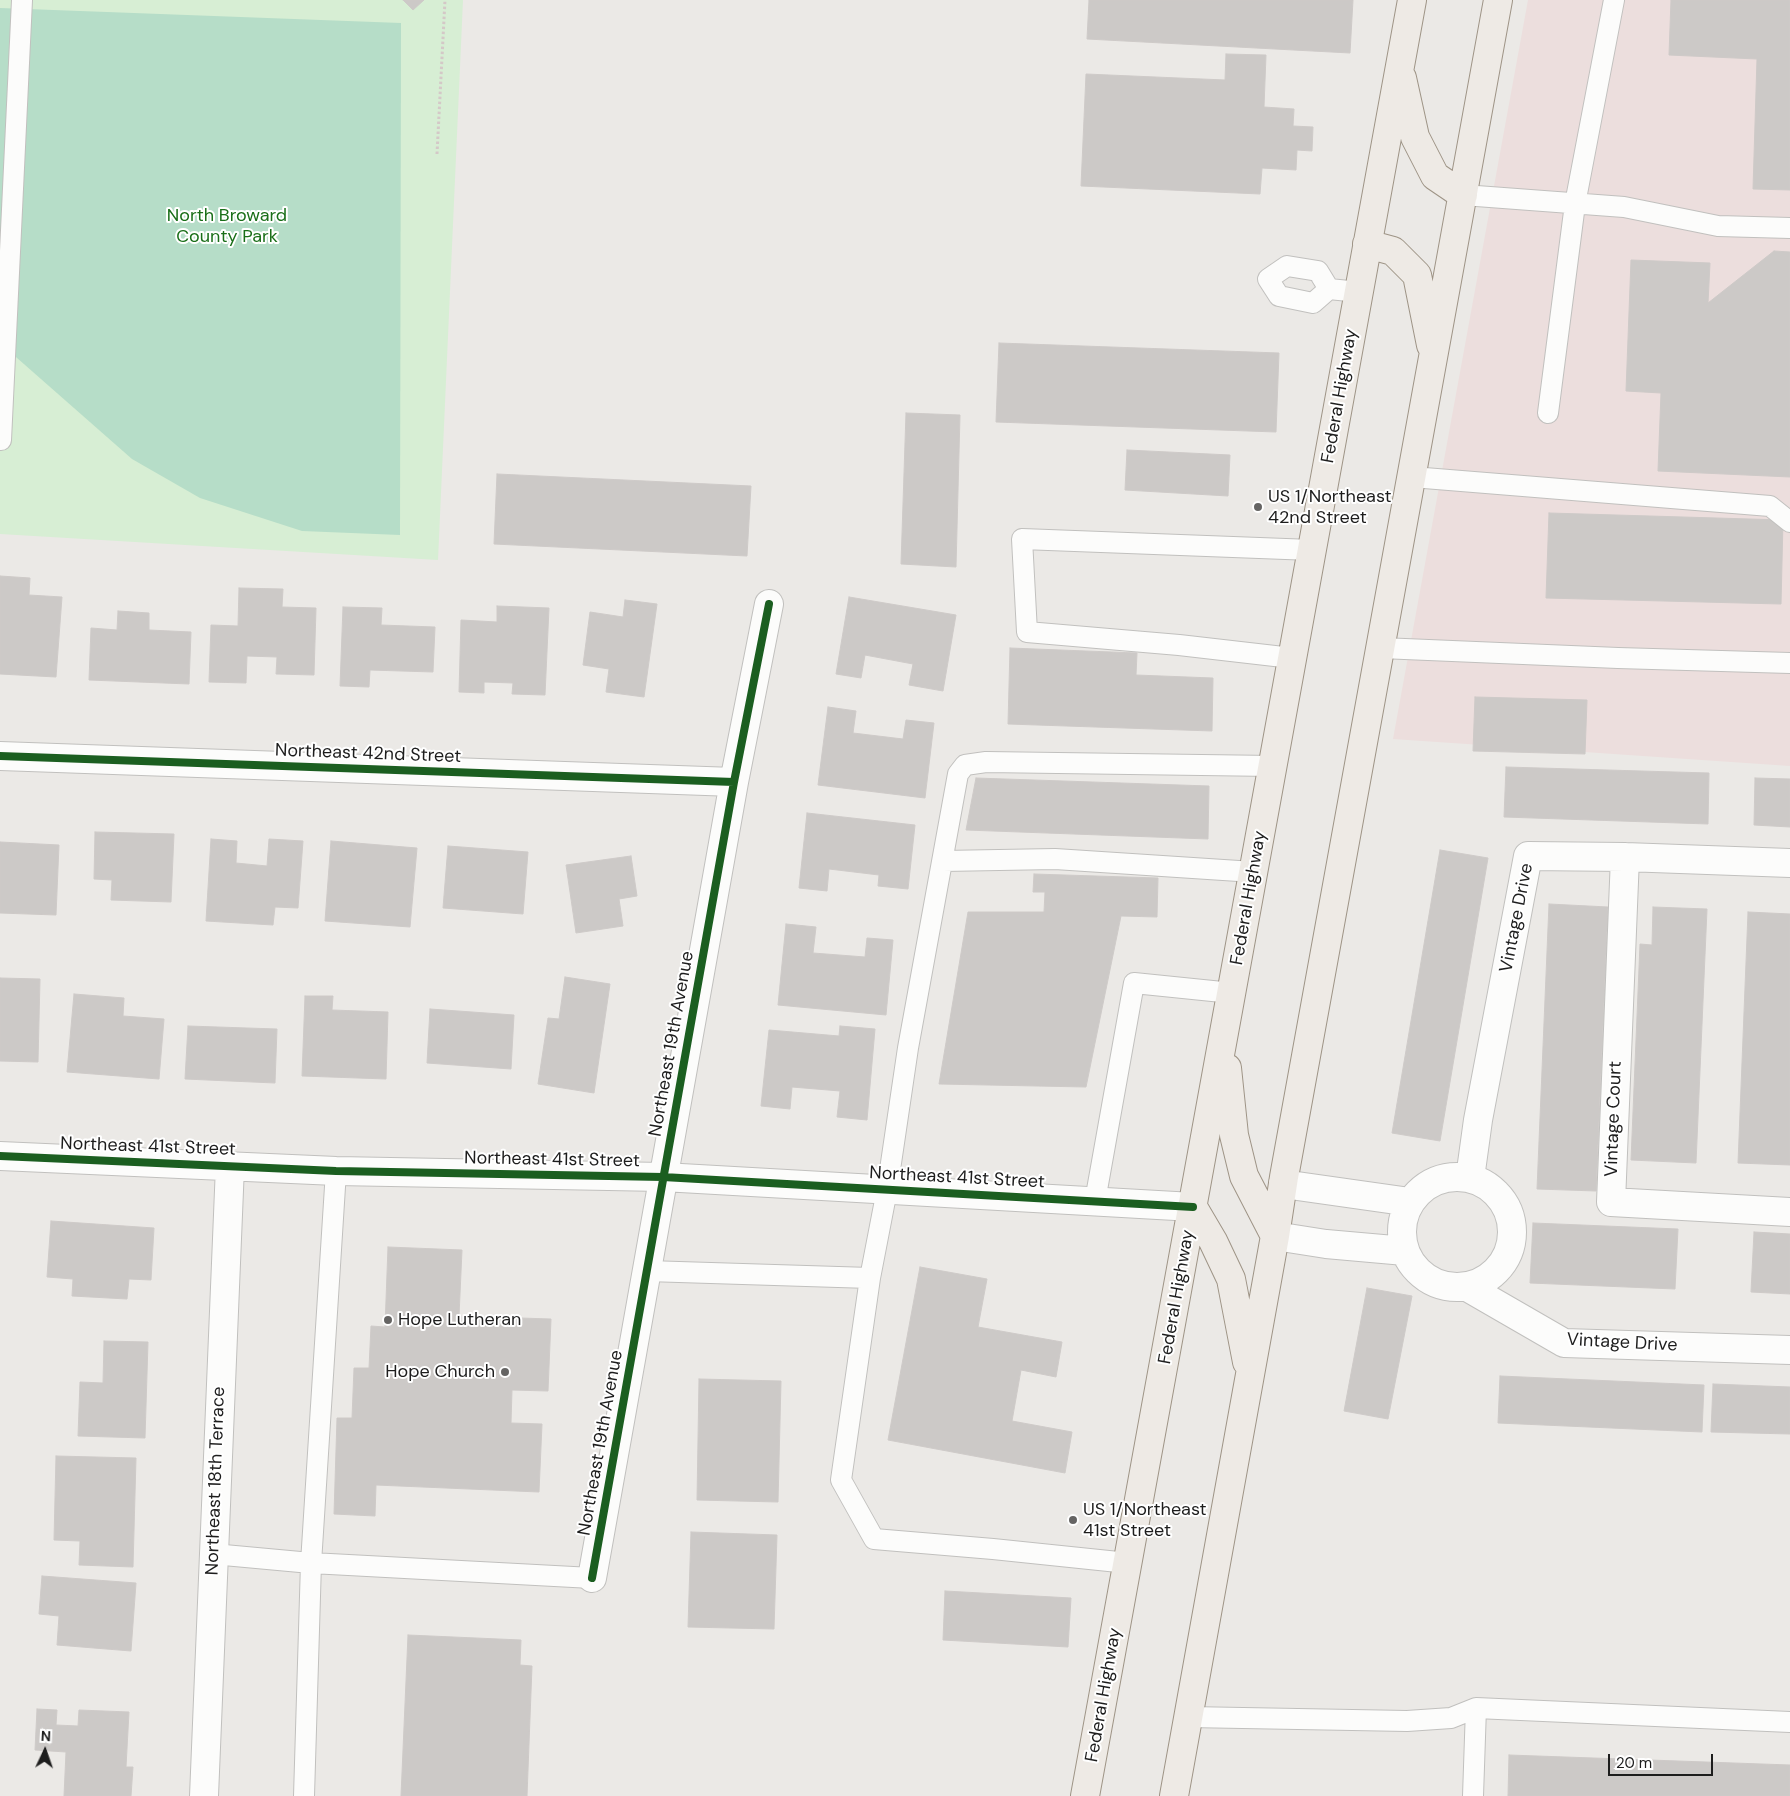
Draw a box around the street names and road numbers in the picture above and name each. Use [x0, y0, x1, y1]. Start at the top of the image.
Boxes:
street label: Federal Highway [1318, 327, 1362, 465]
street label: Northeast 42nd Street [274, 740, 462, 768]
street label: Federal Highway [1227, 829, 1271, 967]
street label: Vintage Drive [1496, 862, 1538, 974]
street label: Northeast 19th Avenue [645, 950, 699, 1138]
street label: Vintage Court [1601, 1061, 1627, 1177]
street label: Northeast 41st Street [60, 1133, 236, 1161]
street label: Northeast 41st Street [464, 1148, 640, 1172]
street label: Northeast 41st Street [869, 1163, 1045, 1193]
street label: Federal Highway [1155, 1228, 1199, 1366]
street label: Vintage Drive [1566, 1329, 1678, 1357]
street label: Northeast 19th Avenue [574, 1349, 628, 1537]
street label: Northeast 18th Terrace [202, 1386, 230, 1576]
street label: Federal Highway [1082, 1626, 1126, 1764]

